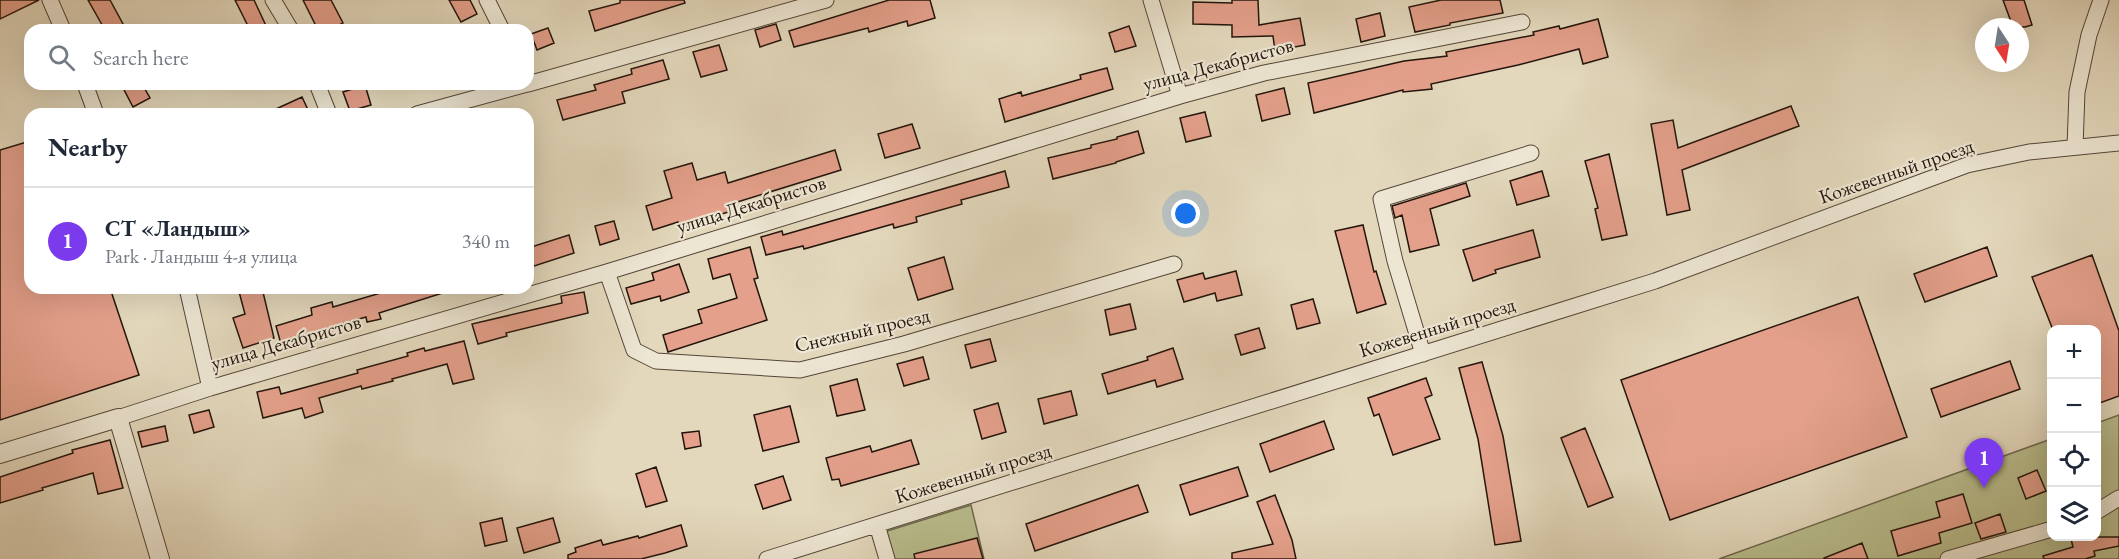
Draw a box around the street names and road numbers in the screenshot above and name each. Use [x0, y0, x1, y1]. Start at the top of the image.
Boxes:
street label: улица Декабристов [1140, 31, 1296, 97]
street label: Кожевенный проезд [1815, 132, 1977, 210]
street label: улица Декабристов [673, 169, 829, 239]
street label: Кожевенный проезд [1356, 291, 1518, 363]
street label: Снежный проезд [792, 302, 932, 358]
street label: улица Декабристов [208, 308, 364, 376]
street label: Кожевенный проезд [892, 437, 1054, 509]

